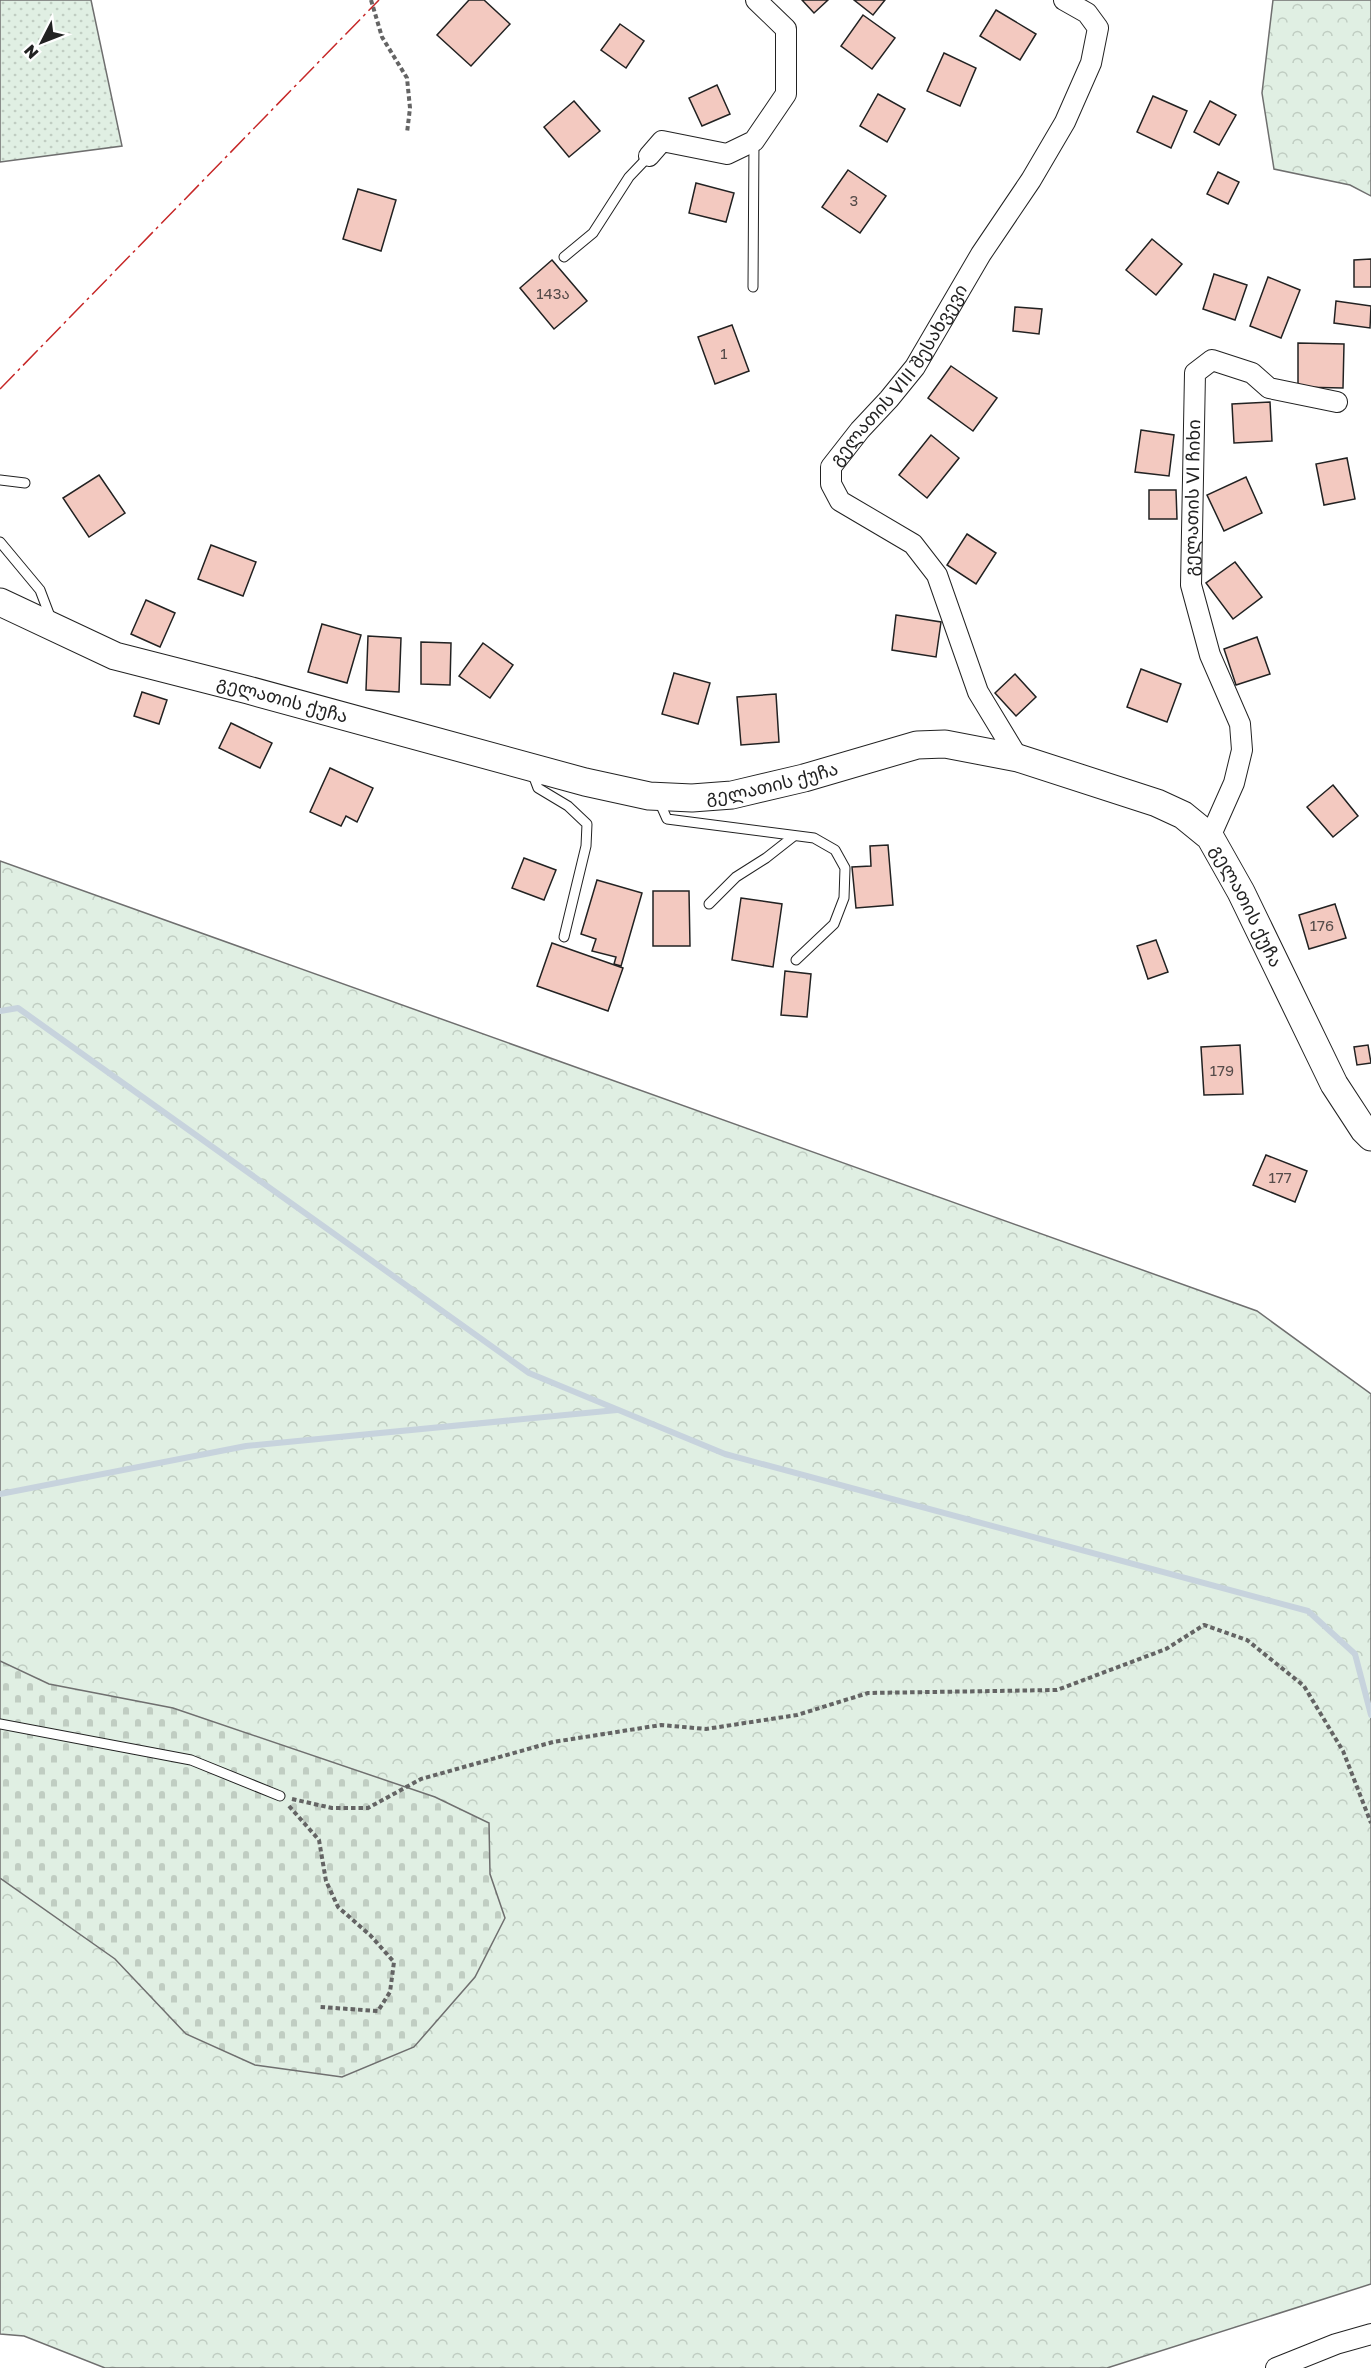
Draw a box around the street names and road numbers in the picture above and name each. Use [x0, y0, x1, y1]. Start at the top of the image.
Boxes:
street label: გელათის VIII შესახვევი [824, 280, 971, 470]
street label: გელათის VI ჩიხი [1179, 419, 1204, 577]
street label: გელათის ქუჩა [215, 671, 351, 727]
street label: გელათის ქუჩა [706, 757, 840, 808]
street label: გელათის ქუჩა [1206, 840, 1288, 970]

